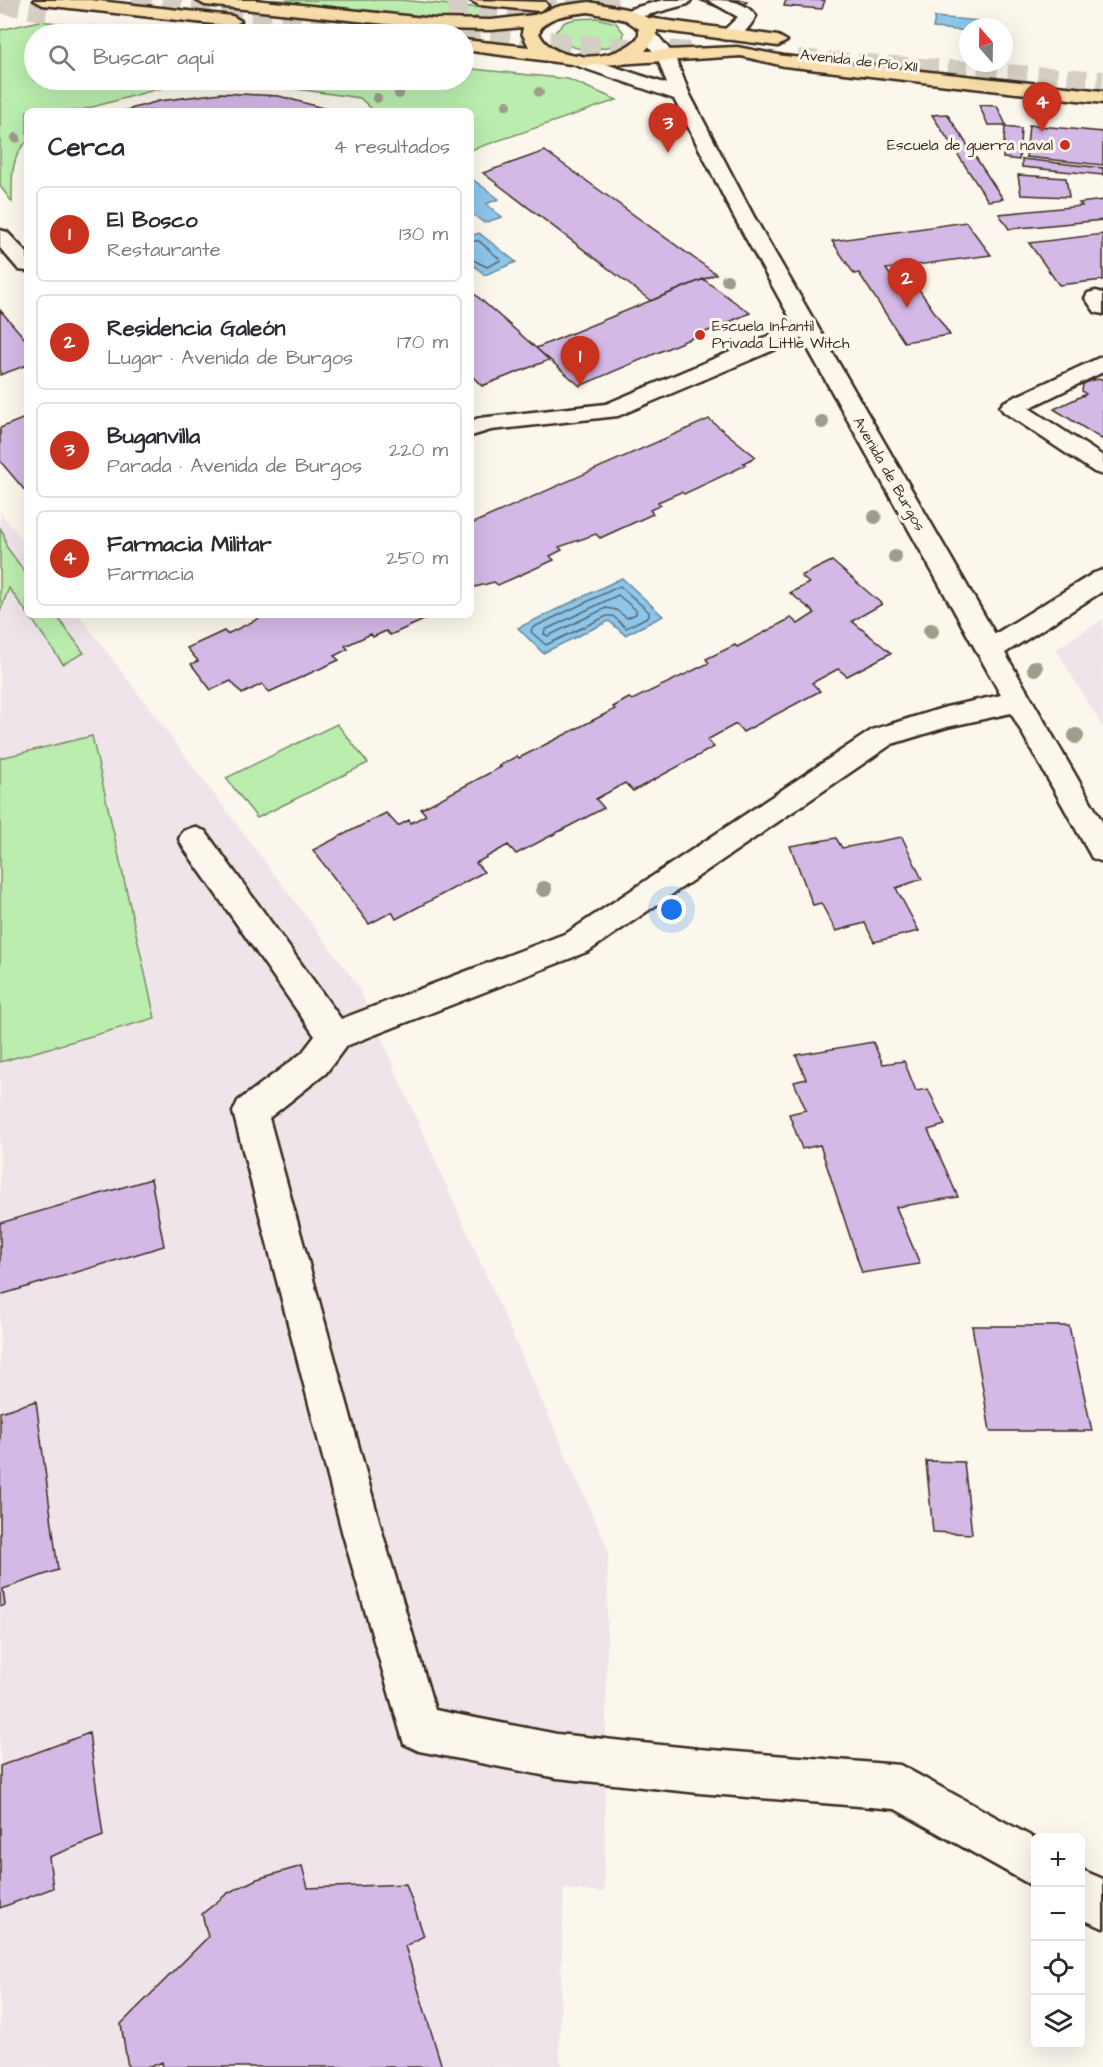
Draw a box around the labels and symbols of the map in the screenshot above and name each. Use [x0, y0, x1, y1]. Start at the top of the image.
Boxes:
north arrow [959, 18, 1013, 72]
street label: Avenida de Pío XII [799, 44, 919, 78]
pin: 4 [1022, 82, 1062, 132]
pin: 3 [648, 104, 688, 153]
place label: Escuela de guerra naval [887, 135, 1053, 157]
marker: Escuela de guerra naval [1058, 138, 1072, 152]
pin: 2 [888, 258, 926, 308]
place label: Escuela Infantil Privada Little Witch [712, 316, 850, 354]
marker: Escuela Infantil Privada Little Witch [693, 328, 707, 342]
pin: 1 [560, 336, 600, 386]
street label: Avenida de Burgos [847, 413, 930, 536]
your location [657, 895, 686, 924]

